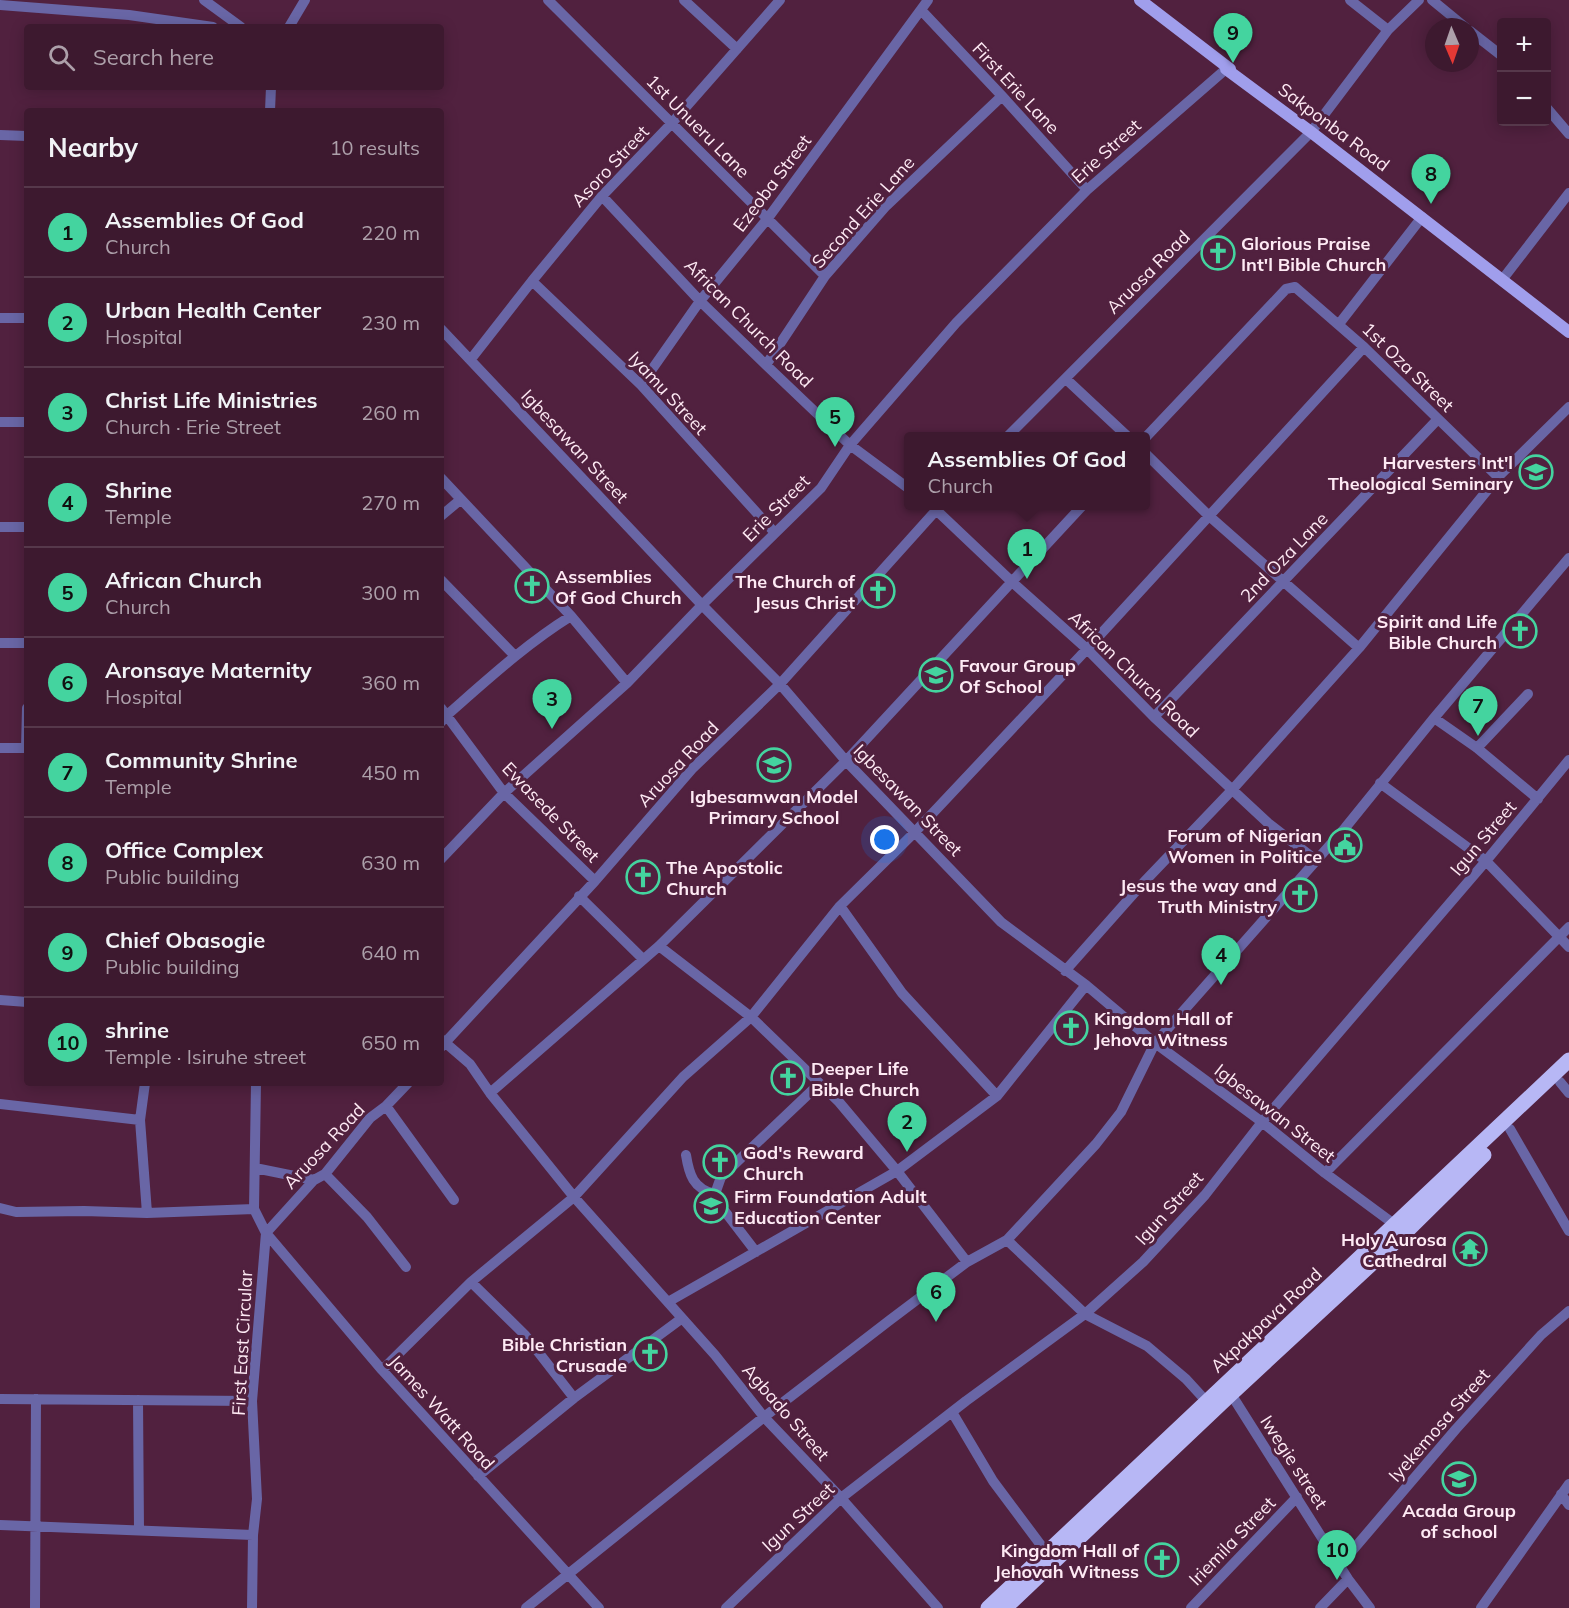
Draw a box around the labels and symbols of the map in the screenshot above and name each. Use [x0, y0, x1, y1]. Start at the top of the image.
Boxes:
pin: 9 [1214, 14, 1252, 63]
north arrow [1425, 18, 1479, 72]
street label: First Erie Lane [968, 37, 1064, 139]
street label: 1st Unueru Lane [641, 69, 755, 183]
street label: Sakponba Road [1274, 78, 1394, 176]
street label: Erie Street [1066, 114, 1146, 188]
street label: Asoro Street [566, 120, 654, 212]
street label: Ezeoba Street [728, 130, 816, 236]
street label: Second Erie Lane [807, 151, 919, 273]
pin: 8 [1412, 154, 1450, 204]
street label: Aruosa Road [1101, 225, 1195, 319]
place label: Glorious Praise Int'l Bible Church [1241, 232, 1386, 276]
church icon: Glorious Praise Int'l Bible Church [1200, 235, 1236, 271]
street label: African Church Road [680, 254, 818, 392]
street label: 1st Oza Street [1357, 317, 1459, 417]
street label: Iyamu Street [624, 347, 712, 439]
street label: Igbesawan Street [516, 384, 634, 508]
pin: 5 [816, 398, 854, 447]
place label: Harvesters Int'l Theological Seminary [1328, 451, 1513, 495]
school or university icon: Harvesters Int'l Theological Seminary [1518, 454, 1554, 490]
street label: Erie Street [738, 470, 814, 546]
street label: 2nd Oza Lane [1235, 507, 1333, 607]
pin: 1 [1008, 530, 1046, 579]
place label: Assemblies Of God Church [555, 565, 682, 609]
church icon: Assemblies Of God Church [514, 568, 550, 604]
place label: The Church of Jesus Christ [735, 570, 855, 614]
church icon: The Church of Jesus Christ [860, 573, 896, 609]
street label: African Church Road [1064, 606, 1204, 742]
place label: Spirit and Life Bible Church [1377, 610, 1497, 654]
church icon: Spirit and Life Bible Church [1502, 613, 1538, 649]
place label: Favour Group Of School [959, 654, 1076, 698]
school or university icon: Favour Group Of School [918, 657, 954, 693]
pin: 3 [532, 680, 572, 729]
pin: 7 [1458, 686, 1498, 736]
street label: Aruosa Road [632, 716, 724, 812]
street label: Igbesawan Street [849, 739, 967, 861]
school or university icon: Igbesamwan Model Primary School [756, 747, 792, 783]
street label: Ewasede Street [497, 757, 605, 867]
place label: Igbesamwan Model Primary School [690, 785, 858, 829]
street label: Igun Street [1445, 796, 1521, 880]
place label: Forum of Nigerian Women in Politice [1167, 824, 1322, 868]
your location [870, 825, 899, 854]
public building icon: Forum of Nigerian Women in Politice [1327, 827, 1363, 863]
place label: The Apostolic Church [666, 856, 783, 900]
church icon: The Apostolic Church [625, 859, 661, 895]
place label: Jesus the way and Truth Ministry [1120, 874, 1277, 918]
church icon: Jesus the way and Truth Ministry [1282, 877, 1318, 913]
pin: 4 [1202, 936, 1240, 985]
place label: Kingdom Hall of Jehova Witness [1094, 1007, 1233, 1051]
church icon: Kingdom Hall of Jehova Witness [1053, 1010, 1089, 1046]
place label: Deeper Life Bible Church [811, 1057, 920, 1101]
street label: Igbesawan Street [1210, 1059, 1340, 1167]
church icon: Deeper Life Bible Church [770, 1060, 806, 1096]
street label: Aruosa Road [278, 1098, 370, 1194]
pin: 2 [888, 1102, 926, 1152]
place label: God's Reward Church [743, 1141, 864, 1185]
church icon: God's Reward Church [702, 1144, 738, 1180]
street label: Igun Street [1130, 1167, 1208, 1249]
place label: Firm Foundation Adult Education Center [734, 1185, 927, 1229]
school or university icon: Firm Foundation Adult Education Center [693, 1188, 729, 1224]
place label: Holy Aurosa Cathedral [1341, 1228, 1447, 1272]
temple icon: Holy Aurosa Cathedral [1452, 1231, 1488, 1267]
street label: Akpakpava Road [1206, 1263, 1326, 1377]
street label: First East Circular [227, 1269, 257, 1416]
pin: 6 [916, 1272, 956, 1322]
place label: Bible Christian Crusade [502, 1333, 627, 1377]
church icon: Bible Christian Crusade [632, 1336, 668, 1372]
street label: James Watt Road [384, 1350, 500, 1474]
street label: Agbado Street [738, 1359, 834, 1465]
street label: Iyekemosa Street [1383, 1363, 1495, 1487]
street label: Iwegie street [1255, 1411, 1333, 1513]
school or university icon: Acada Group of school [1441, 1461, 1477, 1497]
street label: Igun Street [757, 1478, 839, 1556]
street label: Iriemila Street [1184, 1492, 1280, 1590]
place label: Acada Group of school [1402, 1499, 1516, 1543]
pin: 10 [1318, 1530, 1356, 1580]
place label: Kingdom Hall of Jehovah Witness [994, 1539, 1139, 1583]
church icon: Kingdom Hall of Jehovah Witness [1144, 1542, 1180, 1578]

